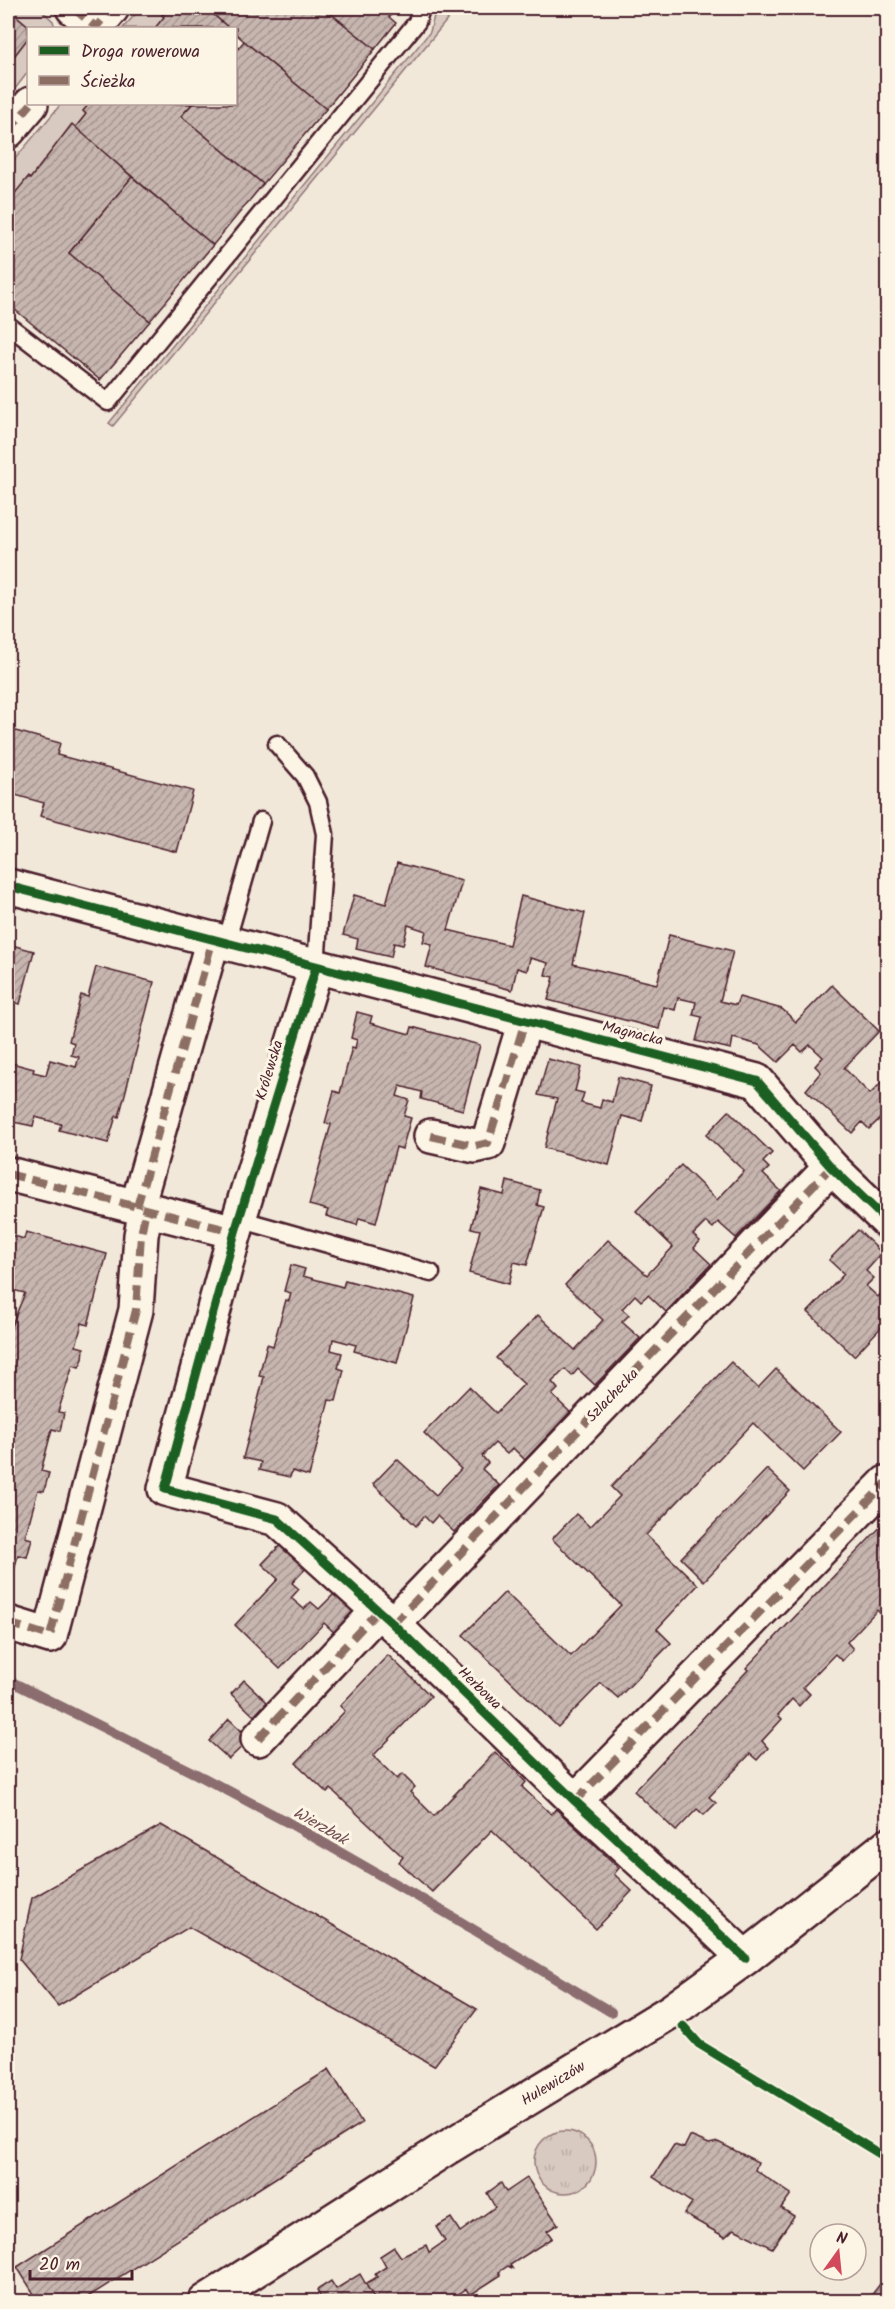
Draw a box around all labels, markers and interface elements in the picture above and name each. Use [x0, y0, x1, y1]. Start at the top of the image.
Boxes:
legend [27, 27, 237, 105]
text: Droga rowerowa [81, 38, 200, 67]
text: Ścieżka [81, 68, 136, 97]
street label: Magnacka [600, 1015, 666, 1053]
street label: Królewska [249, 1037, 290, 1103]
street label: Szlachecka [581, 1363, 645, 1428]
street label: Herbowa [452, 1661, 507, 1716]
water label: Wierzbak [288, 1801, 354, 1853]
street label: Hulewiczów [517, 2055, 591, 2113]
north arrow [808, 2222, 868, 2282]
text: N [833, 2226, 850, 2252]
scale bar [30, 2243, 132, 2281]
text: 20 m [39, 2251, 80, 2280]

